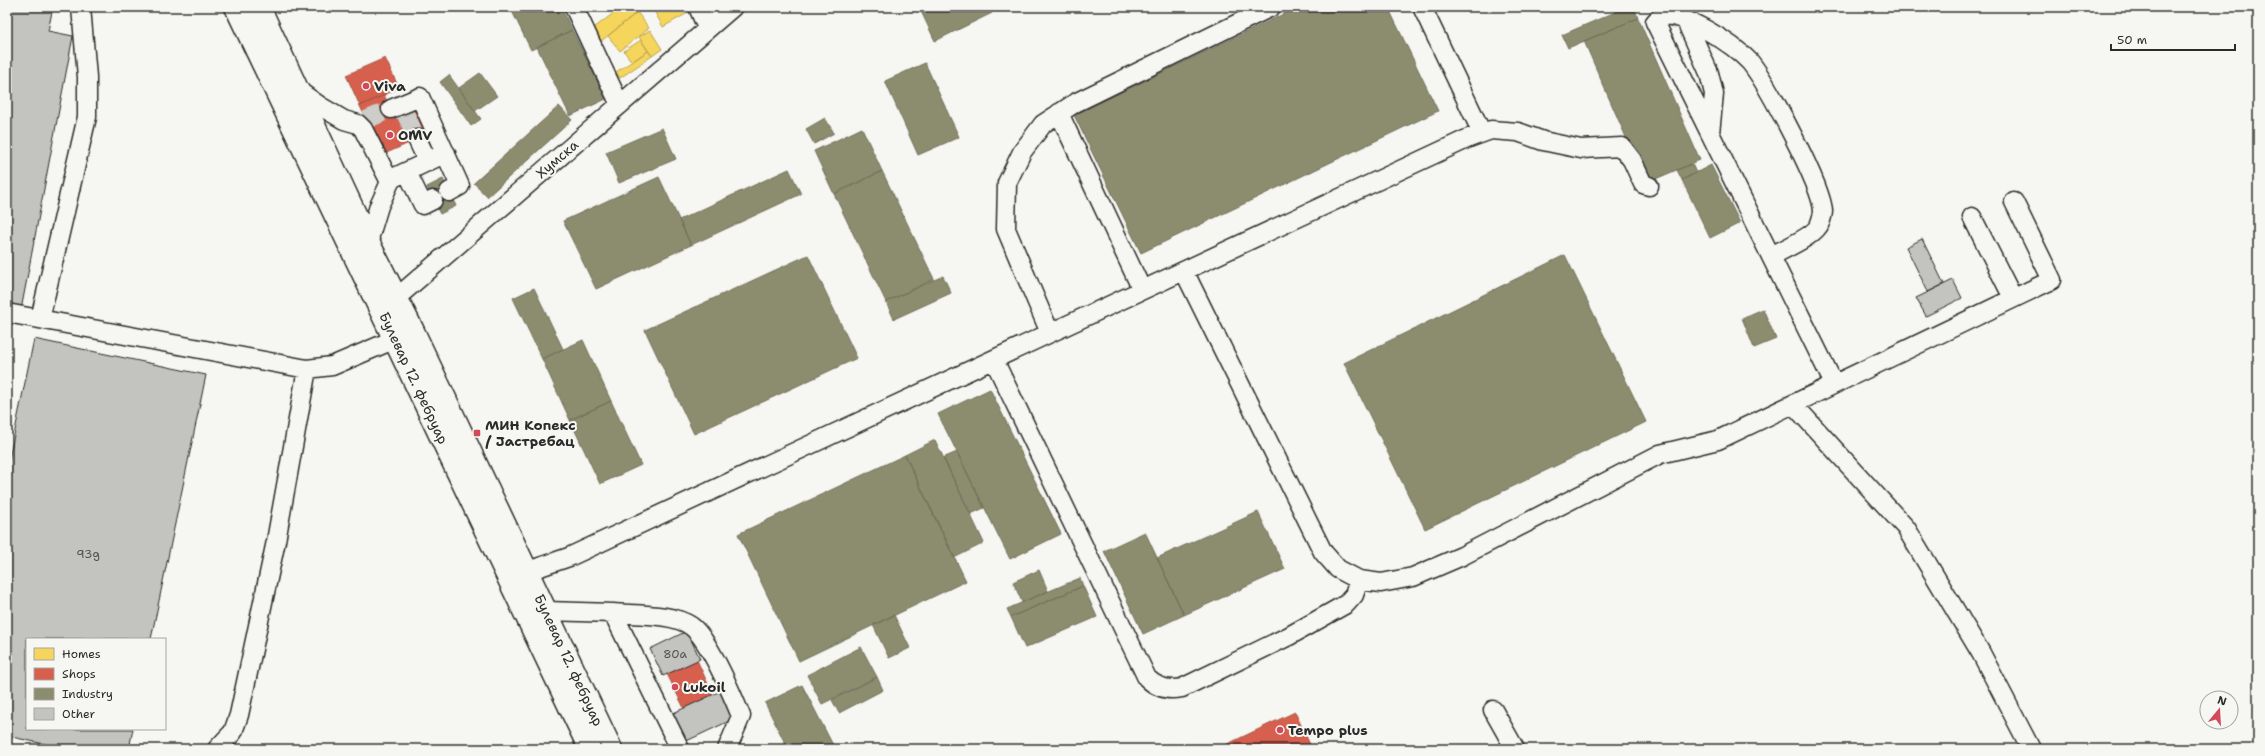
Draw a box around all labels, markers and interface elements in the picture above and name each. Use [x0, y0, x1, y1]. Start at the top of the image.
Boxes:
scale bar [2111, 26, 2235, 52]
text: 50 m [2117, 32, 2147, 48]
place label: Viva [374, 77, 406, 95]
marker: Viva [361, 81, 371, 91]
place label: OMV [398, 126, 432, 144]
marker: OMV [385, 130, 395, 140]
street label: Хумска [532, 136, 582, 182]
street label: Булевар 12. фебруар [375, 309, 453, 447]
place label: МИН Копекс / Јастребац [485, 416, 576, 450]
marker: МИН Копекс / Јастребац [472, 428, 482, 438]
house number: 93g [76, 546, 100, 562]
street label: Булевар 12. фебруар [530, 591, 608, 729]
legend [26, 638, 166, 730]
text: Homes [62, 646, 101, 662]
house number: 80a [663, 646, 687, 662]
text: Shops [62, 666, 96, 682]
place label: Lukoil [683, 678, 726, 696]
marker: Lukoil [670, 682, 680, 692]
text: Industry [62, 686, 113, 702]
north arrow [2199, 690, 2239, 730]
text: N [2215, 692, 2229, 710]
text: Other [62, 706, 96, 722]
place label: Tempo plus [1288, 721, 1368, 739]
marker: Tempo plus [1275, 725, 1285, 735]

